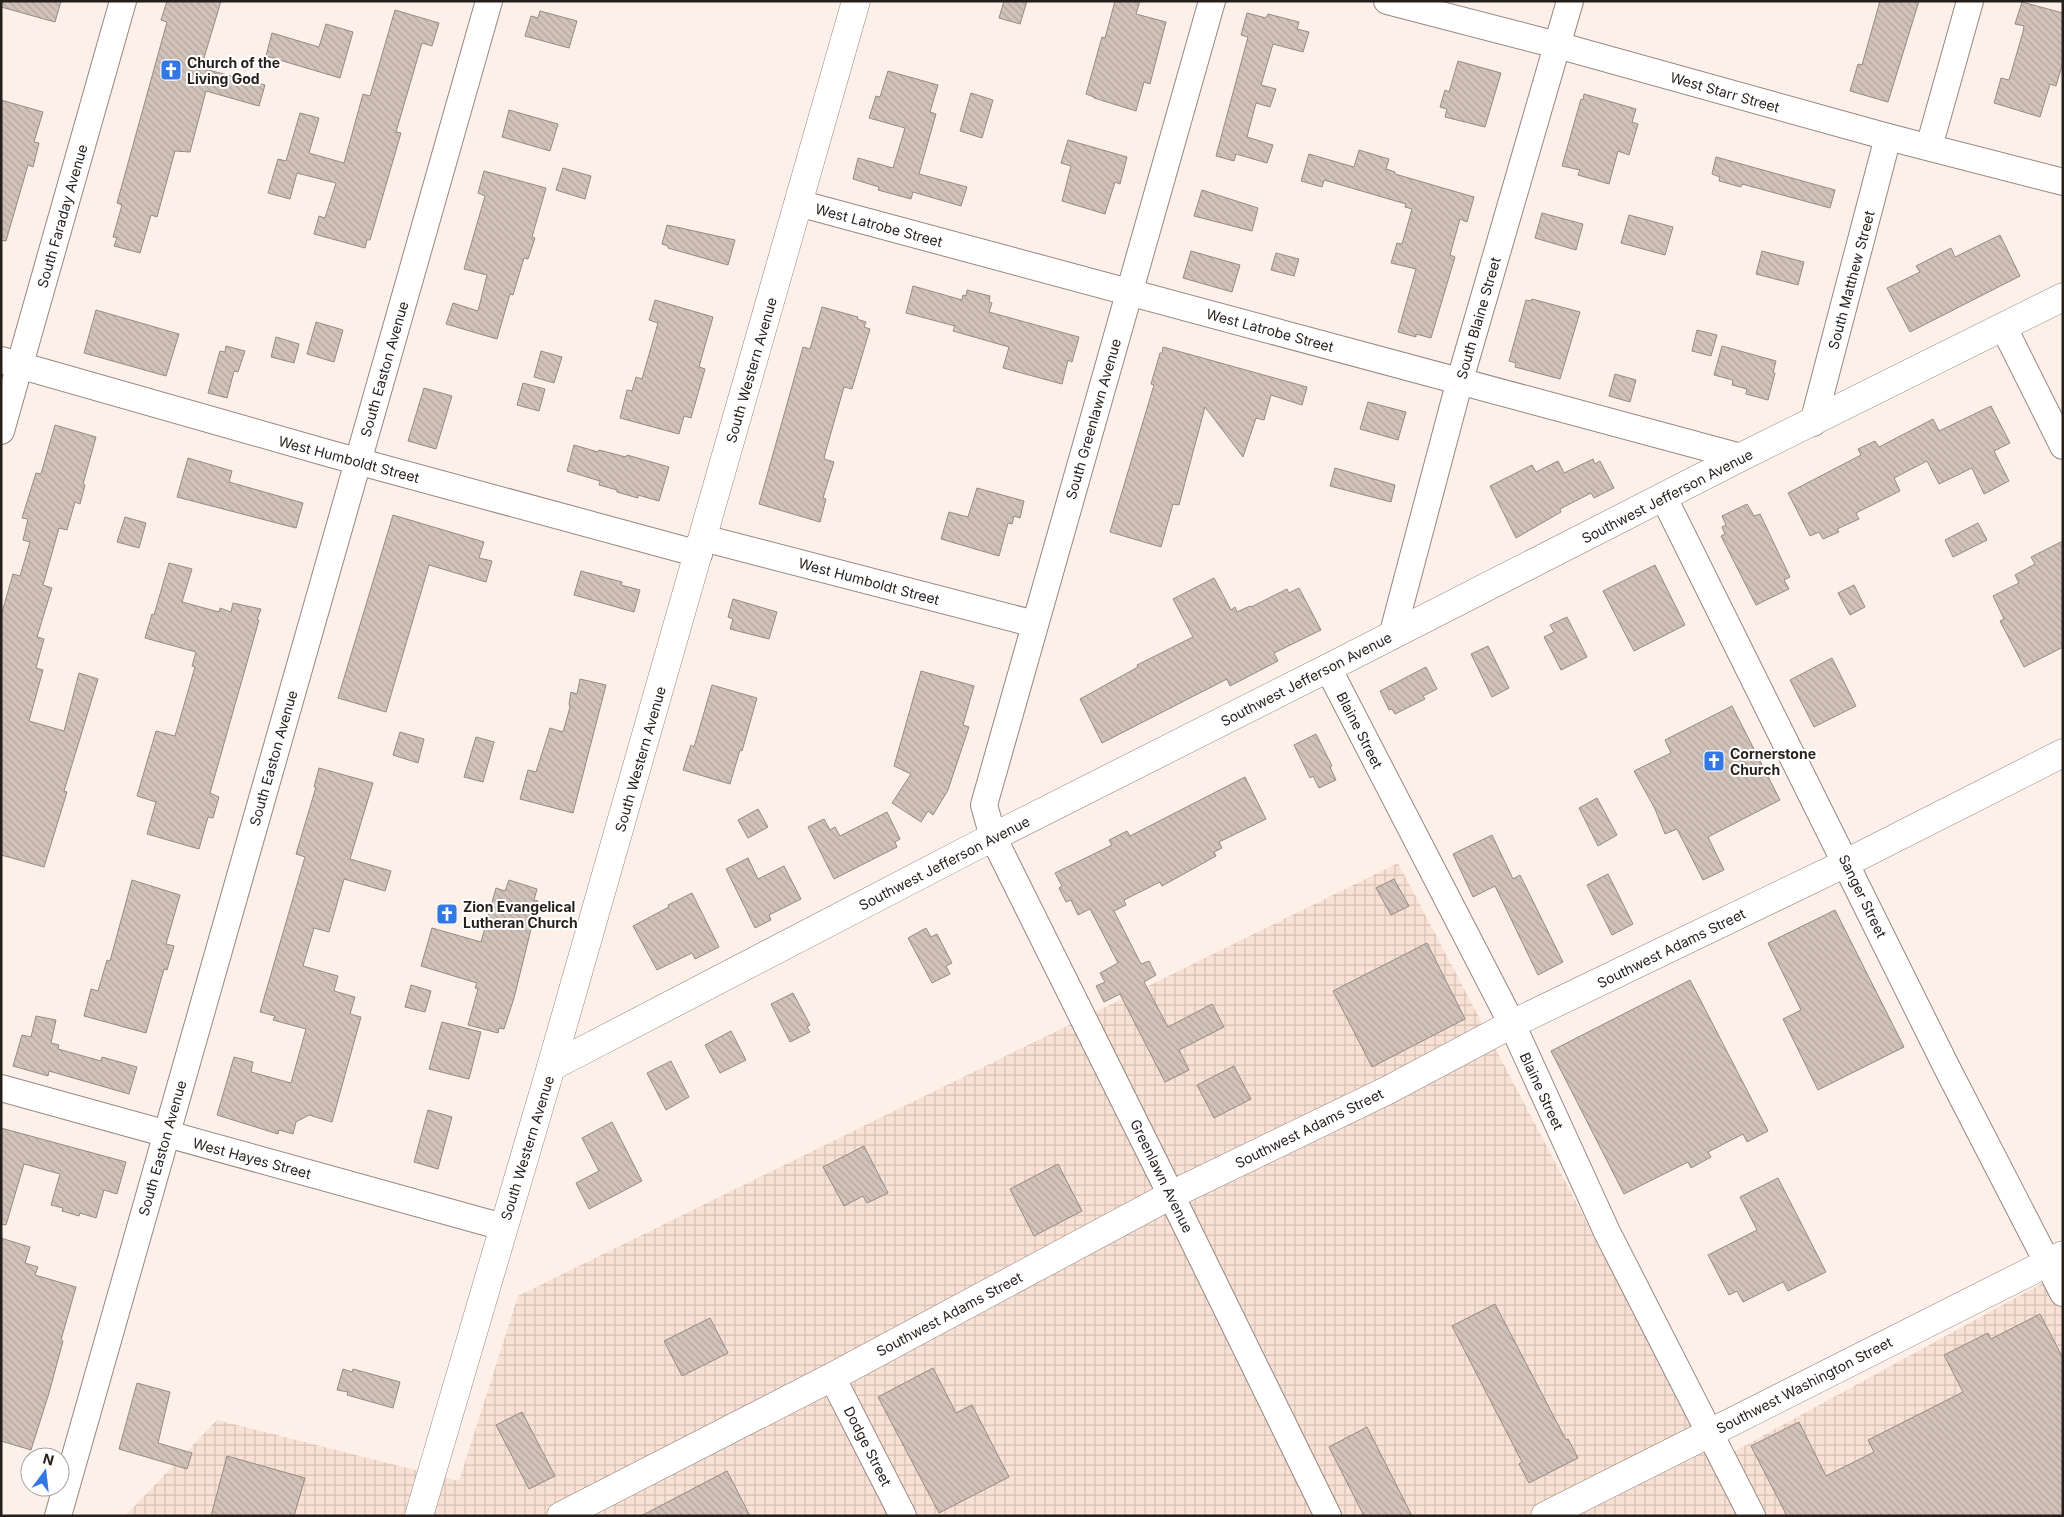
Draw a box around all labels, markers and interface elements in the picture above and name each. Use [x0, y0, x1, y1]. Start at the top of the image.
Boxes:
place label: Church of the Living God [187, 54, 280, 87]
church icon: Church of the Living God [159, 58, 183, 82]
street label: West Starr Street [1668, 68, 1782, 116]
street label: South Faraday Avenue [33, 142, 91, 290]
street label: West Latrobe Street [813, 200, 945, 250]
street label: South Matthew Street [1824, 208, 1878, 351]
street label: South Blaine Street [1452, 255, 1504, 381]
street label: South Western Avenue [722, 295, 780, 445]
street label: South Easton Avenue [356, 299, 412, 439]
street label: West Latrobe Street [1204, 305, 1336, 355]
street label: South Greenlawn Avenue [1062, 337, 1124, 501]
street label: West Humboldt Street [277, 432, 422, 486]
street label: Southwest Jefferson Avenue [1579, 445, 1755, 547]
street label: West Humboldt Street [797, 554, 942, 608]
street label: Southwest Jefferson Avenue [1218, 628, 1394, 730]
street label: South Western Avenue [611, 684, 669, 834]
street label: South Easton Avenue [245, 688, 301, 828]
street label: Blaine Street [1333, 689, 1387, 772]
place label: Cornerstone Church [1730, 745, 1816, 778]
church icon: Cornerstone Church [1702, 749, 1726, 773]
street label: Southwest Jefferson Avenue [856, 812, 1032, 914]
street label: Sanger Street [1836, 852, 1891, 941]
place label: Zion Evangelical Lutheran Church [463, 898, 578, 931]
church icon: Zion Evangelical Lutheran Church [435, 902, 459, 926]
street label: Southwest Adams Street [1594, 904, 1748, 991]
street label: Blaine Street [1517, 1049, 1568, 1133]
street label: South Western Avenue [497, 1074, 557, 1222]
street label: South Easton Avenue [134, 1078, 190, 1218]
street label: Southwest Adams Street [1232, 1084, 1386, 1171]
street label: Greenlawn Avenue [1127, 1116, 1197, 1236]
street label: West Hayes Street [191, 1134, 313, 1182]
street label: Southwest Adams Street [873, 1268, 1025, 1360]
street label: Southwest Washington Street [1713, 1333, 1895, 1437]
street label: Dodge Street [841, 1403, 896, 1489]
north arrow [20, 1447, 70, 1497]
text: N [41, 1449, 56, 1469]

